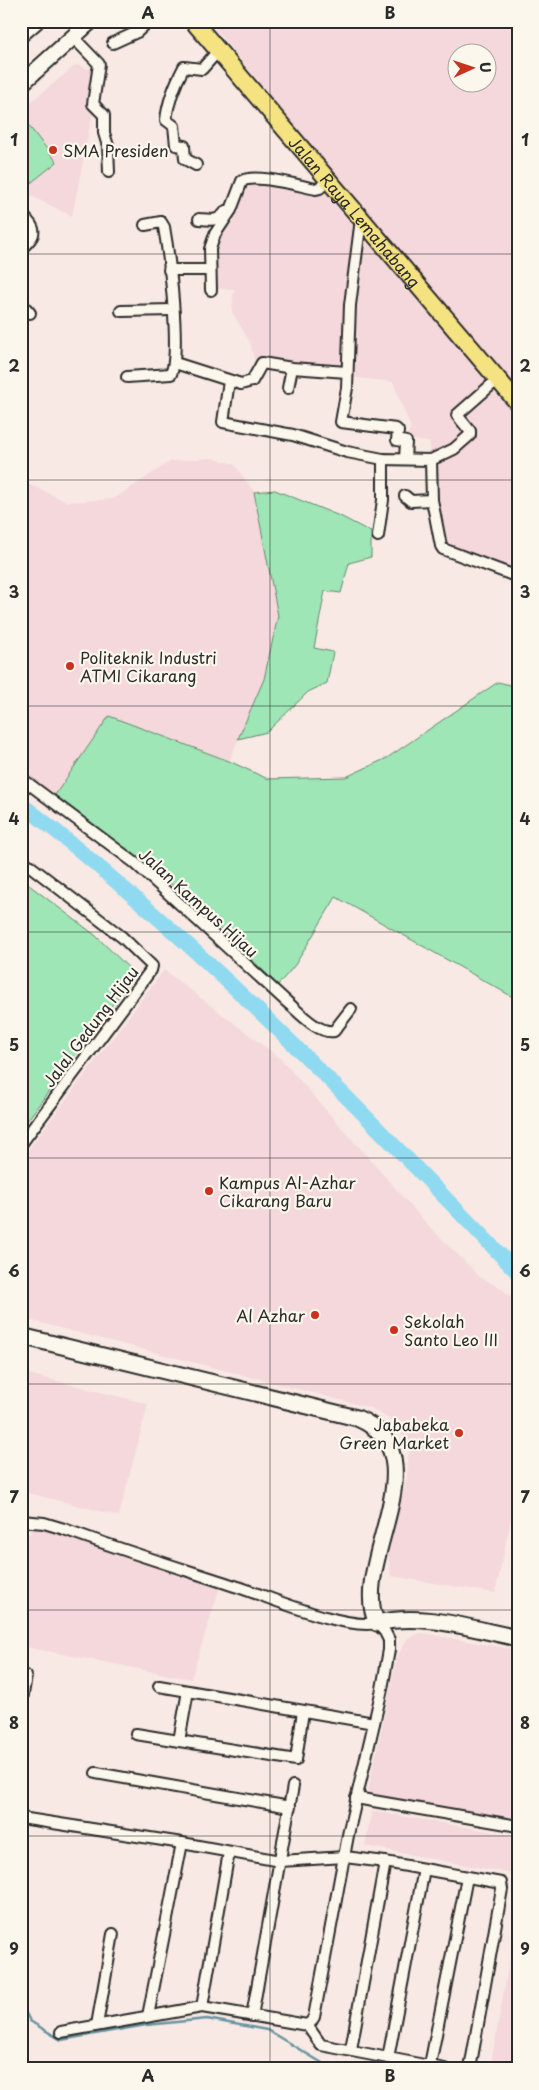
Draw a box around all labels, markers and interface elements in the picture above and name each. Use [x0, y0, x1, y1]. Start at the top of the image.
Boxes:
text: A [142, 0, 155, 24]
text: B [385, 0, 396, 24]
north arrow [446, 42, 496, 92]
text: U [475, 61, 496, 73]
text: 1 [10, 127, 18, 151]
text: 1 [521, 127, 529, 151]
street label: Jalan Raya Lemahabang [284, 130, 426, 292]
place label: SMA Presiden [63, 138, 169, 162]
marker: SMA Presiden [47, 144, 59, 156]
text: 2 [8, 353, 20, 377]
text: 2 [519, 353, 531, 377]
text: 3 [9, 579, 19, 603]
text: 3 [520, 579, 530, 603]
place label: Politeknik Industri ATMI Cikarang [80, 645, 217, 687]
marker: Politeknik Industri ATMI Cikarang [64, 660, 76, 672]
text: 4 [9, 806, 20, 830]
text: 4 [520, 806, 531, 830]
street label: Jalan Kampus Hijau [134, 842, 264, 962]
street label: Jalal Gedung Hijau [36, 960, 144, 1092]
text: 5 [9, 1032, 19, 1056]
text: 5 [520, 1032, 530, 1056]
place label: Kampus Al-Azhar Cikarang Baru [219, 1170, 357, 1212]
marker: Kampus Al-Azhar Cikarang Baru [203, 1185, 215, 1197]
text: 6 [8, 1258, 20, 1282]
text: 6 [519, 1258, 531, 1282]
place label: Al Azhar [236, 1303, 306, 1327]
marker: Al Azhar [309, 1309, 321, 1321]
place label: Sekolah Santo Leo III [404, 1309, 498, 1351]
marker: Sekolah Santo Leo III [388, 1324, 400, 1336]
place label: Jababeka Green Market [339, 1412, 449, 1454]
marker: Jababeka Green Market [453, 1427, 465, 1439]
text: 7 [9, 1484, 19, 1508]
text: 7 [520, 1484, 530, 1508]
text: 8 [9, 1710, 19, 1734]
text: 8 [520, 1710, 530, 1734]
text: 9 [9, 1936, 19, 1960]
text: 9 [520, 1936, 530, 1960]
text: A [142, 2063, 155, 2087]
text: B [385, 2063, 396, 2087]

